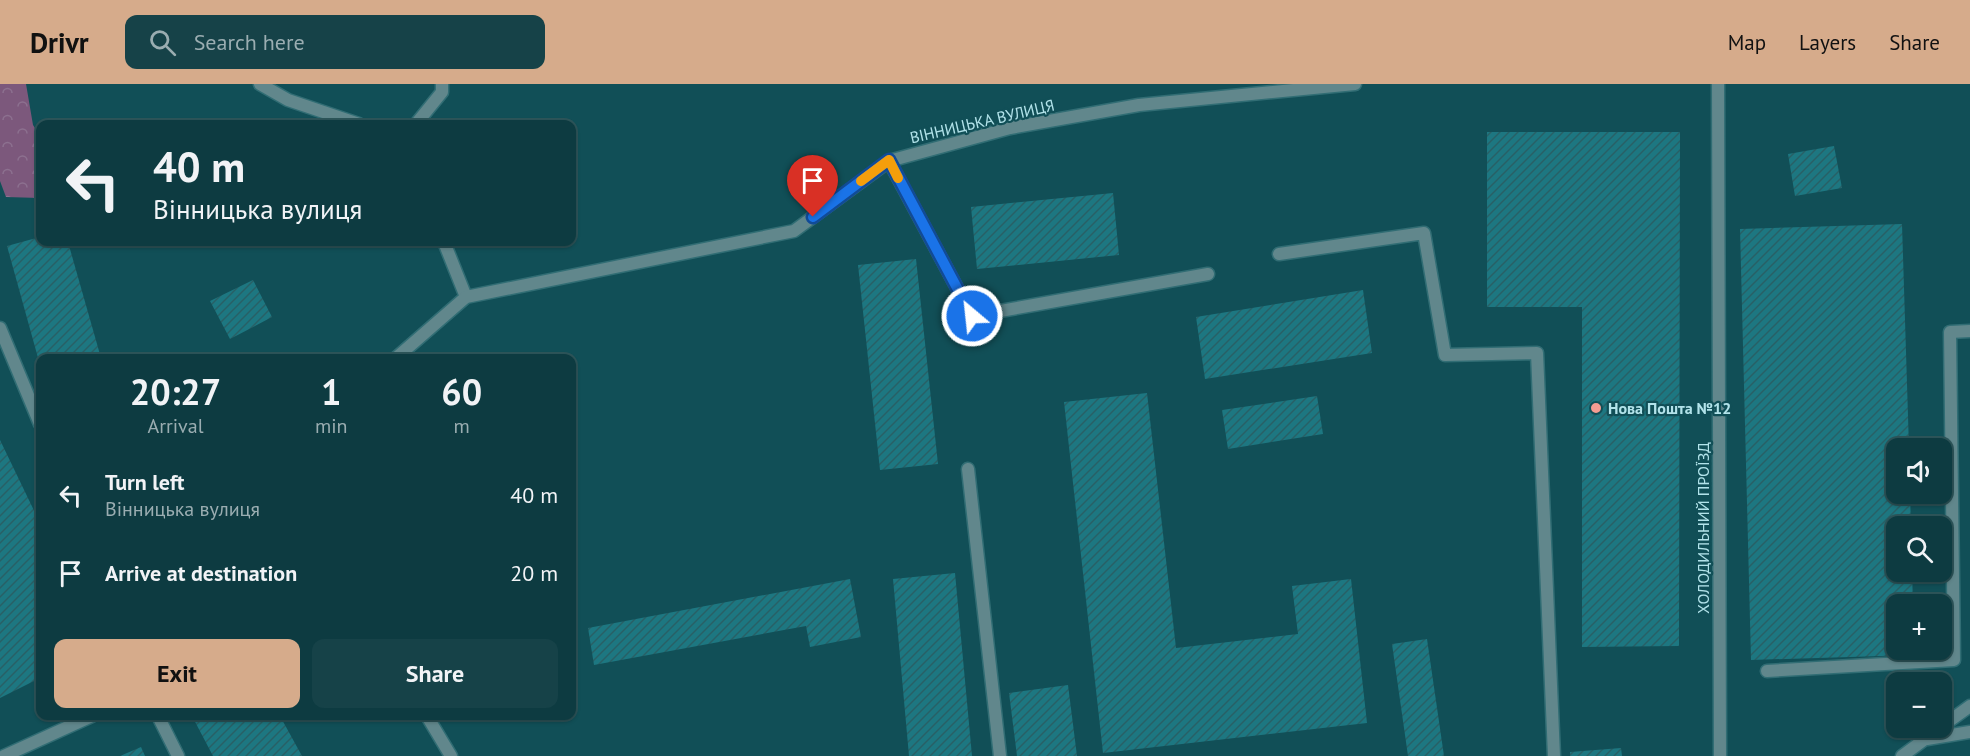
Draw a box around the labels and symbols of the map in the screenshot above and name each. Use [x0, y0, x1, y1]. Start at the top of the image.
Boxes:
street label: ВІННИЦЬКА ВУЛИЦЯ [908, 95, 1056, 147]
pin [787, 155, 838, 217]
position arrow [940, 284, 1004, 348]
place label: Нова Пошта №12 [1608, 398, 1731, 418]
marker: Нова Пошта №12 [1589, 401, 1603, 415]
street label: ХОЛОДИЛЬНИЙ ПРОЇЗД [1693, 442, 1713, 614]

